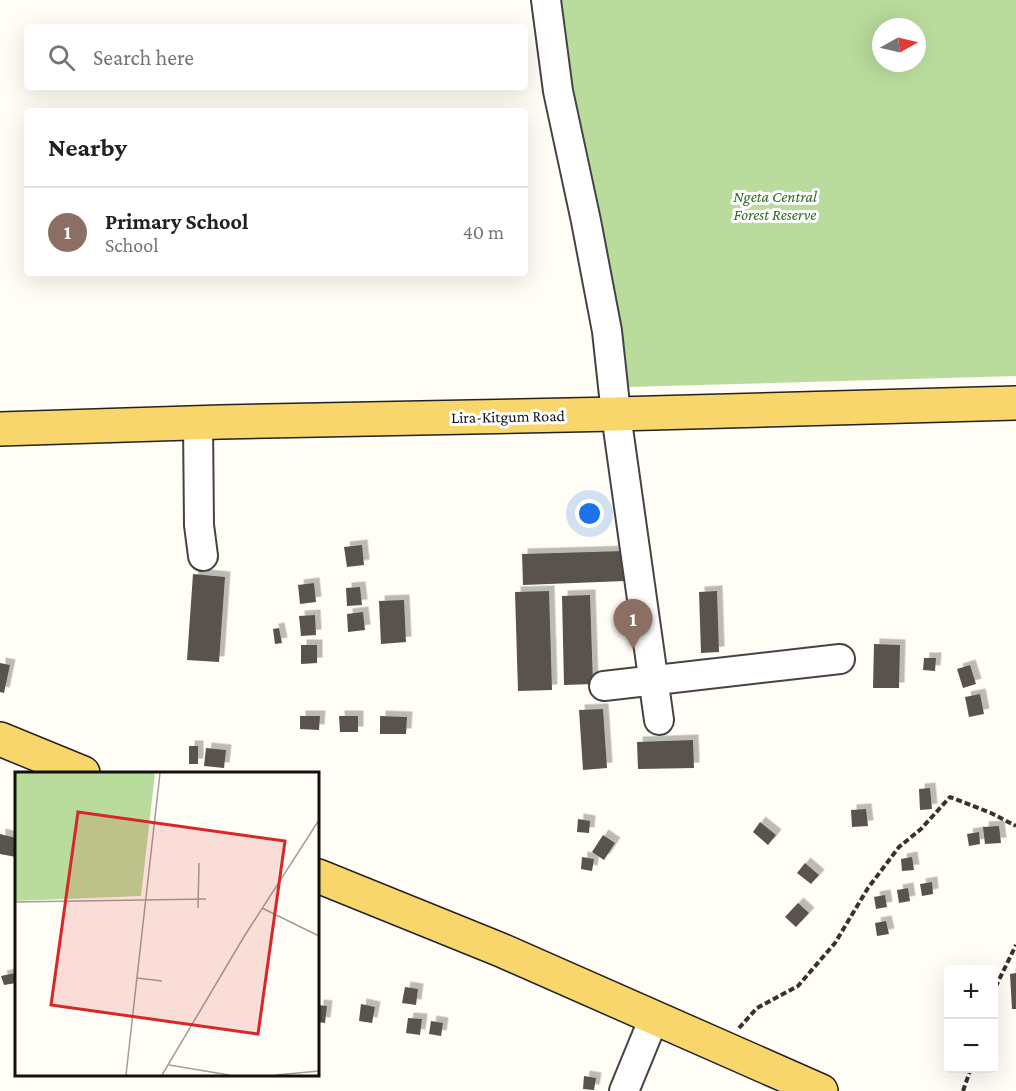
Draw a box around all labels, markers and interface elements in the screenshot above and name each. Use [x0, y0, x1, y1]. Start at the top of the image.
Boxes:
north arrow [872, 18, 926, 72]
search box [24, 24, 528, 90]
icon: search [45, 41, 78, 74]
text: Search here [93, 45, 194, 70]
text: Nearby [48, 133, 127, 162]
park label: Ngeta Central Forest Reserve [733, 188, 818, 223]
text: Primary School [105, 209, 248, 234]
text: 1 [64, 221, 71, 243]
text: 40 m [463, 221, 504, 243]
text: School [105, 234, 158, 256]
street label: Lira-Kitgum Road [451, 407, 566, 427]
your location [575, 499, 604, 528]
pin: 1 [614, 600, 652, 649]
inset map [15, 772, 320, 1076]
map controls [944, 965, 998, 1073]
button: + [944, 965, 998, 1019]
button: − [944, 1019, 998, 1073]

